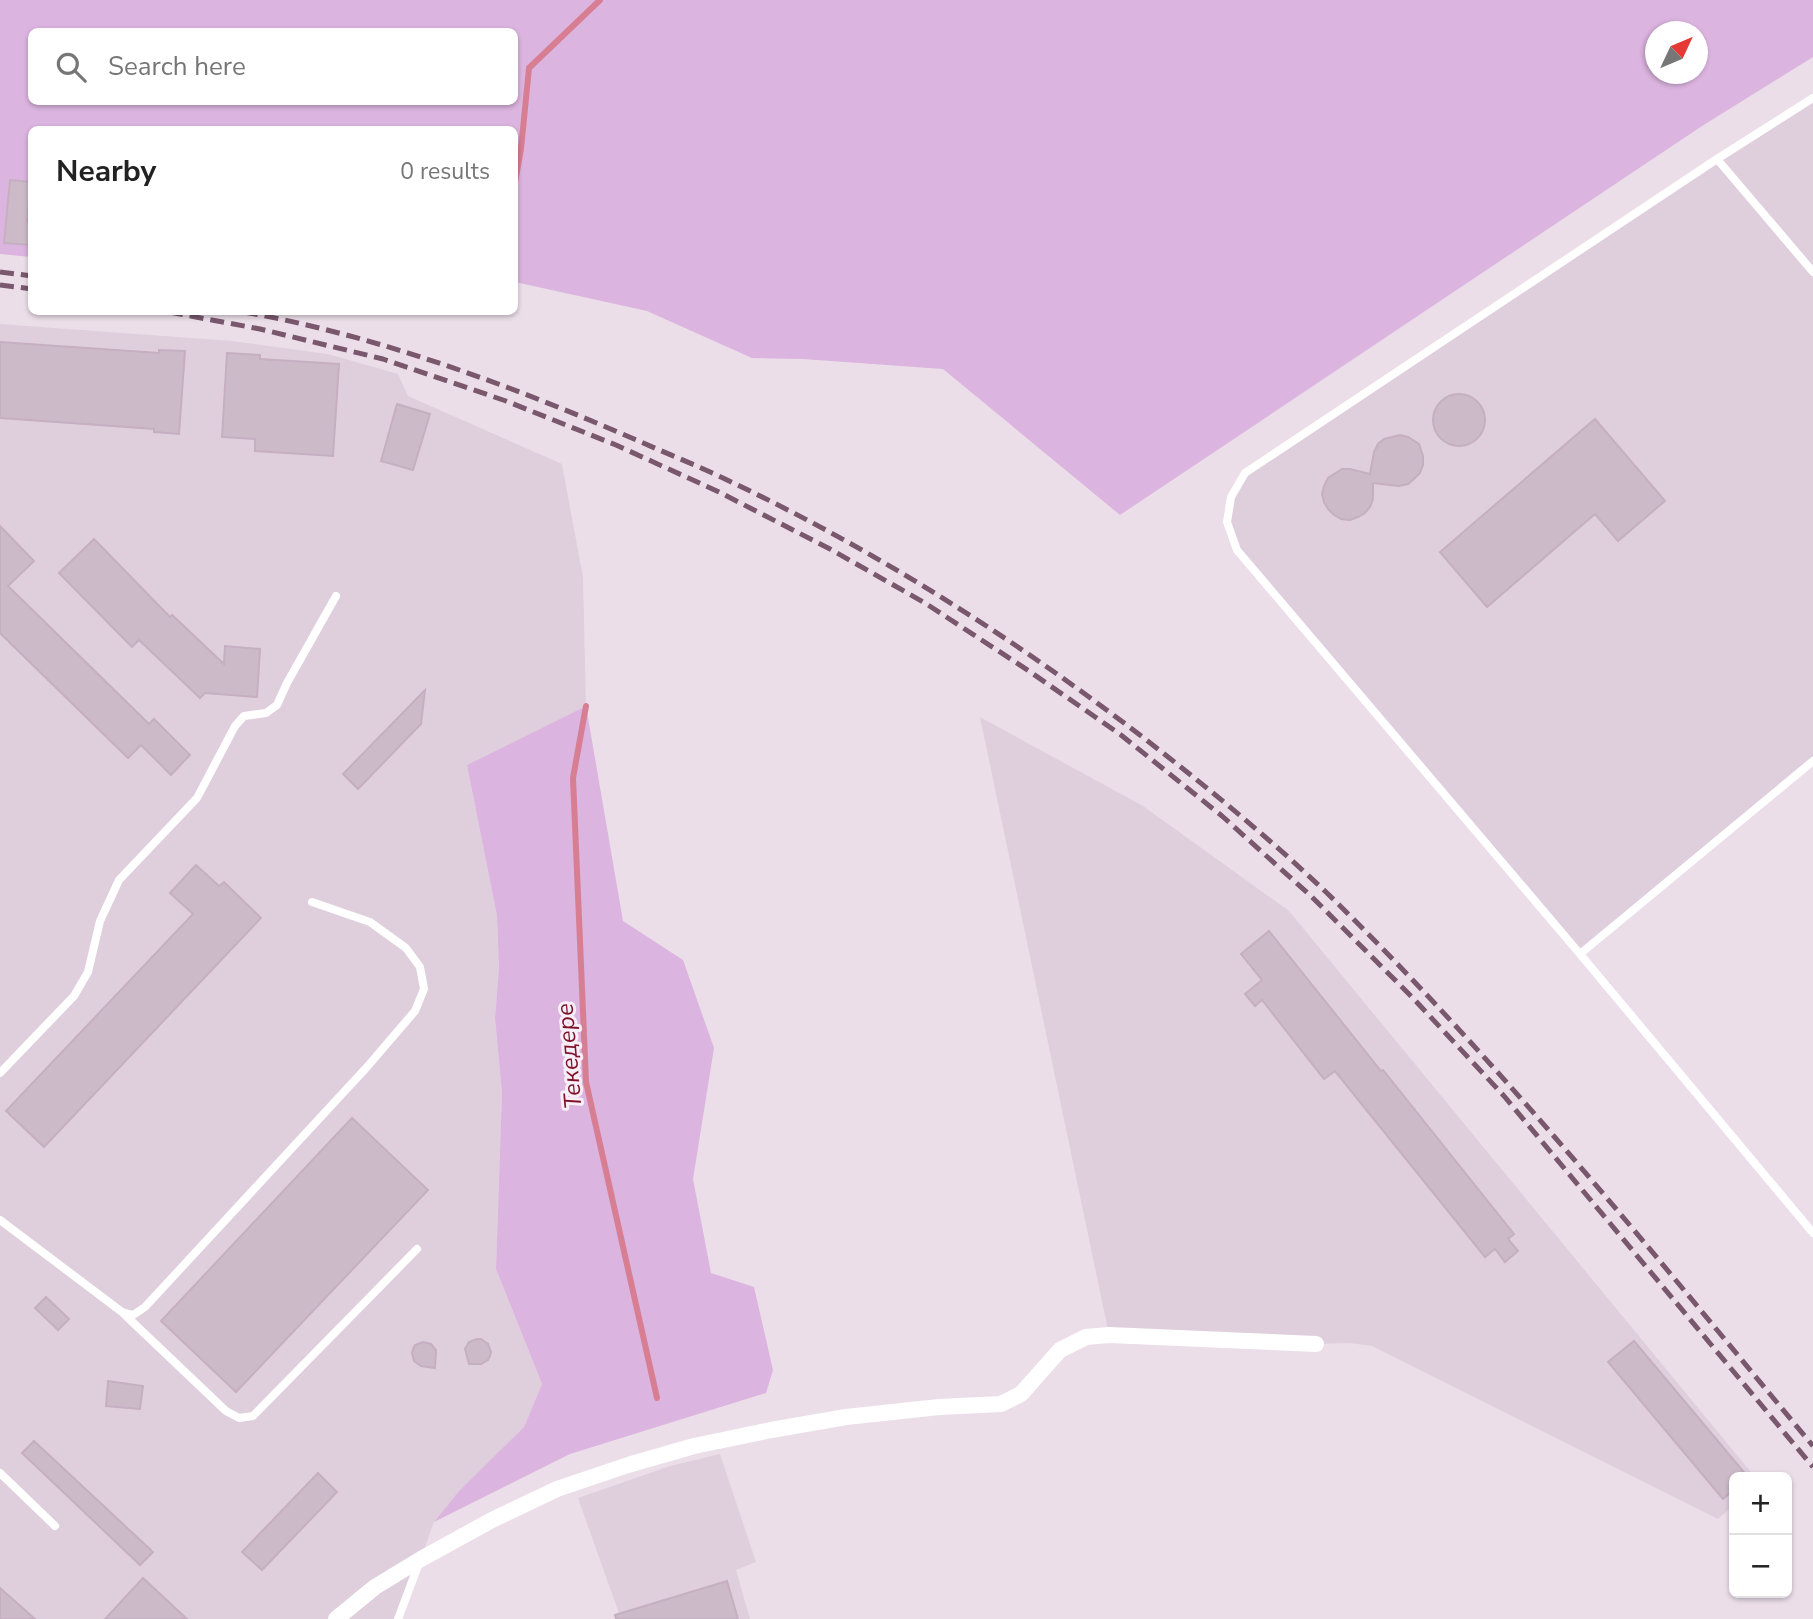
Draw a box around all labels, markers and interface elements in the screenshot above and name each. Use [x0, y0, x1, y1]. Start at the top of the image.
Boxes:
north arrow [1645, 21, 1708, 84]
search box [28, 28, 518, 105]
icon: search [52, 48, 90, 86]
text: Search here [108, 49, 246, 84]
text: Nearby [56, 151, 156, 192]
text: 0 results [400, 156, 490, 187]
water label: Текедере [548, 1002, 590, 1110]
map controls [1729, 1472, 1792, 1598]
button: + [1729, 1472, 1792, 1535]
button: − [1729, 1535, 1792, 1598]

